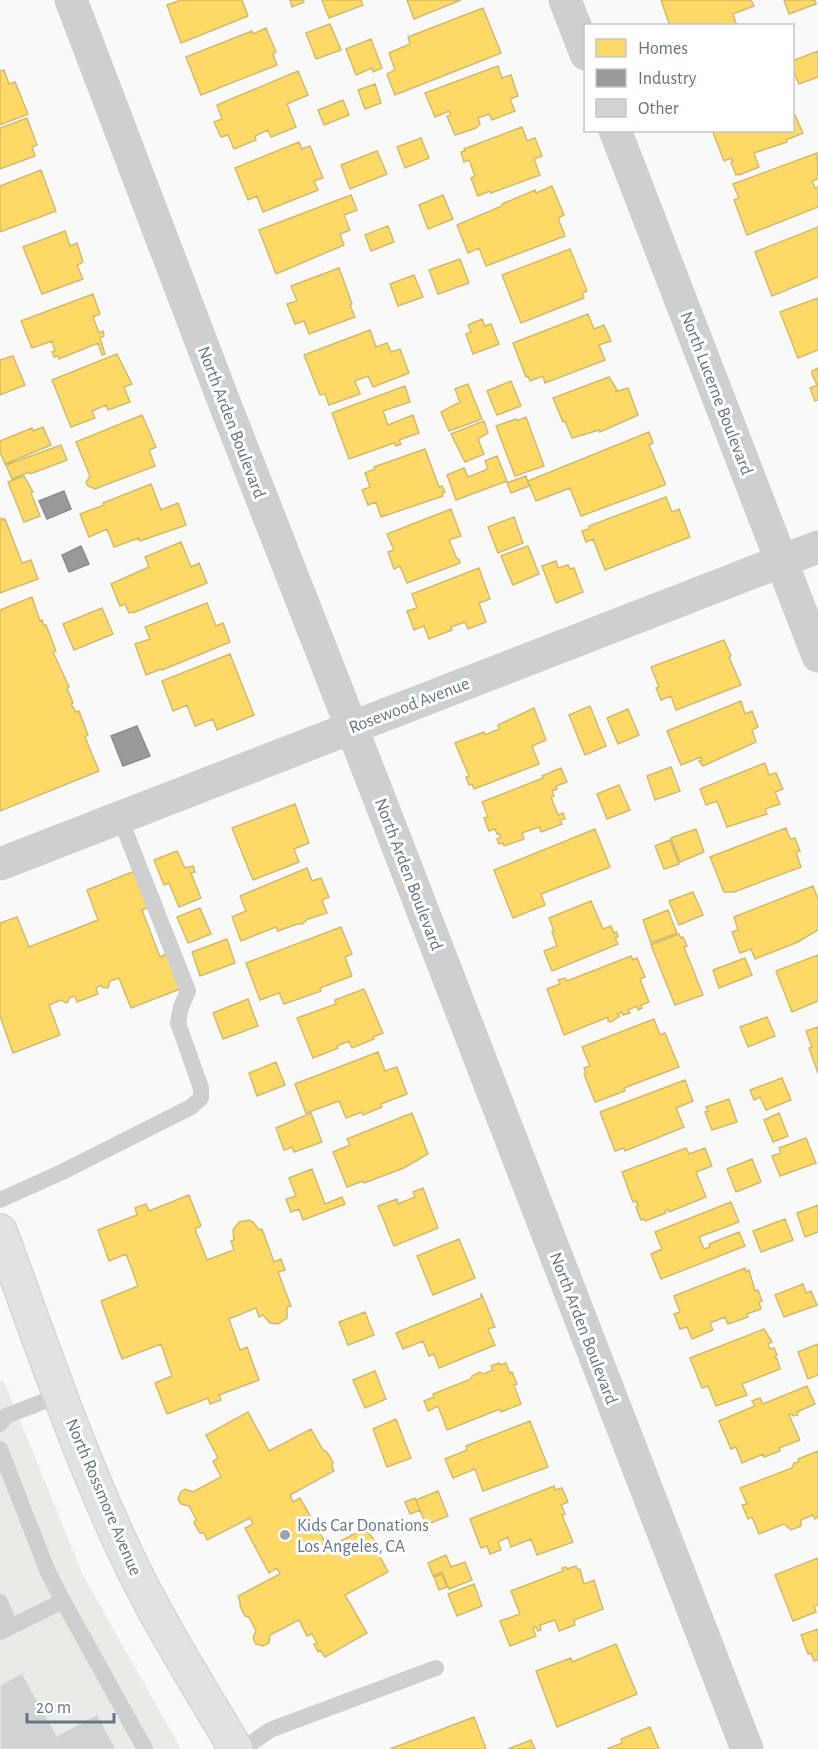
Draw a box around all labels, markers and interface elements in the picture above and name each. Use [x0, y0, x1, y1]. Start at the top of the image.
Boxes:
legend [584, 24, 794, 132]
text: Homes [638, 40, 688, 58]
text: Industry [638, 70, 697, 88]
text: Other [638, 100, 679, 118]
street label: North Lucerne Boulevard [677, 309, 756, 478]
street label: North Arden Boulevard [194, 344, 268, 501]
street label: Rosewood Avenue [347, 675, 472, 737]
street label: North Arden Boulevard [371, 796, 445, 953]
street label: North Arden Boulevard [546, 1250, 620, 1407]
street label: North Rossmore Avenue [62, 1416, 144, 1578]
place label: Kids Car Donations Los Angeles, CA [297, 1517, 429, 1556]
marker: Kids Car Donations Los Angeles, CA [278, 1528, 292, 1542]
scale bar [27, 1686, 114, 1724]
text: 20 m [36, 1699, 71, 1717]

